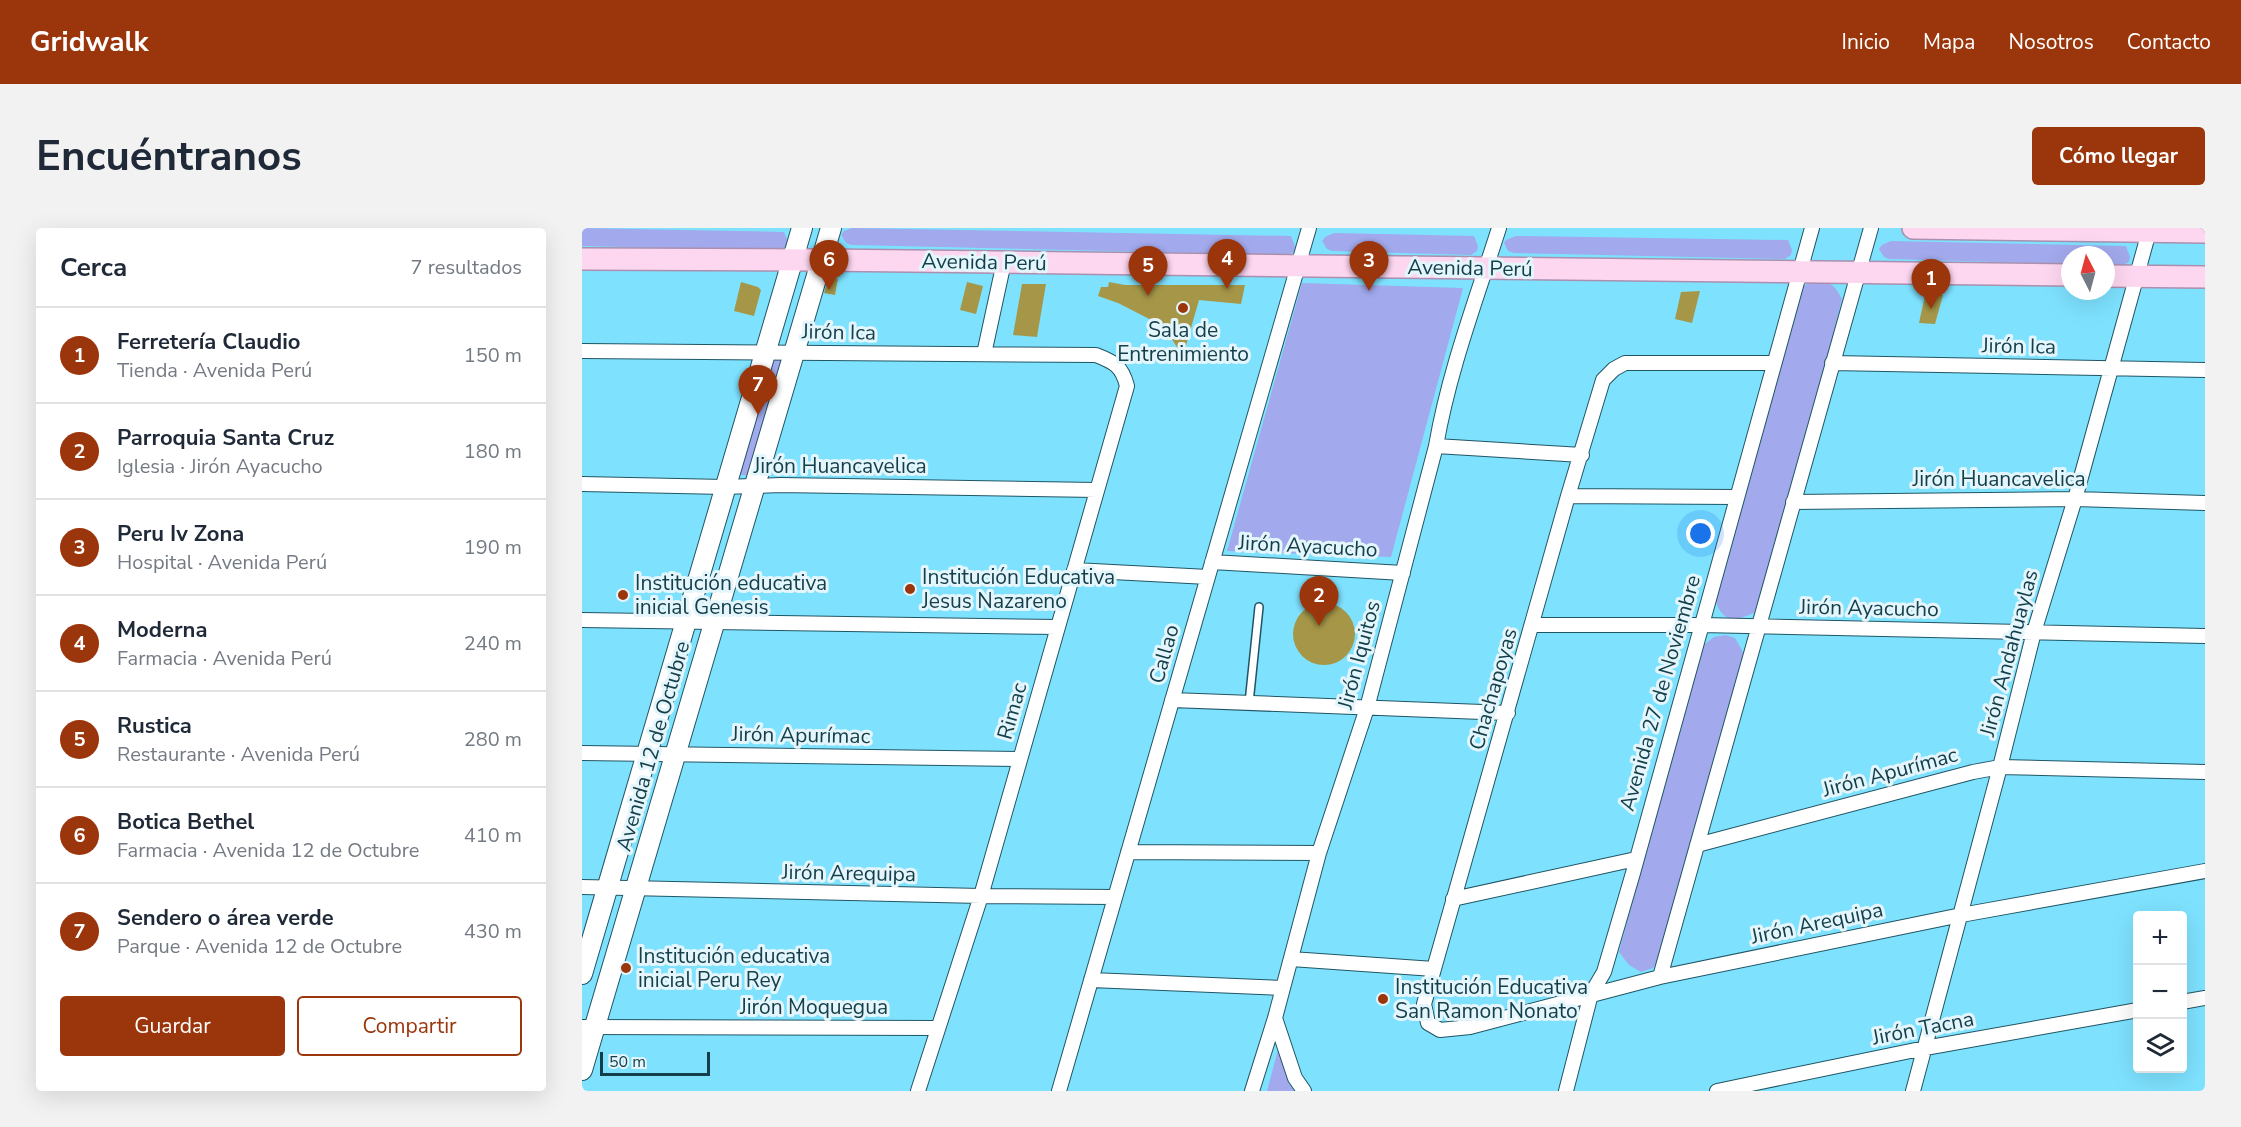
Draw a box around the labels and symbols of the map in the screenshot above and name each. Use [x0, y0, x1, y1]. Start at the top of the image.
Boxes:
pin: 4 [1208, 239, 1246, 289]
pin: 6 [810, 241, 848, 290]
pin: 3 [1350, 242, 1388, 291]
north arrow [2061, 246, 2115, 300]
street label: Avenida Perú [921, 247, 1047, 277]
pin: 5 [1128, 247, 1168, 296]
street label: Avenida Perú [1407, 253, 1533, 283]
pin: 1 [1912, 260, 1950, 309]
marker: Sala de Entrenimiento [1176, 301, 1190, 315]
place label: Sala de Entrenimiento [1117, 316, 1249, 368]
street label: Jirón Ica [801, 317, 876, 347]
street label: Jirón Ica [1981, 331, 2056, 361]
pin: 7 [738, 366, 777, 415]
street label: Jirón Huancavelica [752, 452, 927, 480]
street label: Jirón Huancavelica [1911, 465, 2086, 493]
your location [1686, 519, 1715, 548]
street label: Jirón Ayacucho [1237, 528, 1378, 564]
place label: Institución Educativa Jesus Nazareno [921, 563, 1115, 615]
street label: Jirón Andahuaylas [1973, 566, 2045, 740]
place label: Institución educativa inicial Genesis [635, 569, 827, 621]
street label: Avenida 27 de Noviembre [1613, 572, 1707, 814]
pin: 2 [1300, 576, 1338, 626]
marker: Institución Educativa Jesus Nazareno [903, 582, 917, 596]
marker: Institución educativa inicial Genesis [616, 588, 630, 602]
street label: Jirón Ayacucho [1798, 593, 1939, 623]
street label: Jirón Iquitos [1331, 598, 1387, 713]
street label: Callao [1142, 621, 1186, 687]
street label: Chachapoyas [1462, 625, 1524, 753]
street label: Avenida 12 de Octubre [610, 638, 696, 854]
street label: Rimac [991, 679, 1033, 743]
street label: Jirón Apurímac [730, 720, 871, 750]
street label: Jirón Apurímac [1818, 740, 1961, 804]
street label: Jirón Arequipa [781, 858, 916, 888]
street label: Jirón Arequipa [1747, 895, 1886, 951]
place label: Institución educativa inicial Peru Rey [638, 942, 830, 994]
marker: Institución educativa inicial Peru Rey [619, 961, 633, 975]
place label: Institución Educativa San Ramon Nonato [1395, 973, 1588, 1025]
marker: Institución Educativa San Ramon Nonato [1376, 992, 1390, 1006]
street label: Jirón Moquegua [739, 993, 888, 1021]
street label: Jirón Tacna [1869, 1004, 1976, 1052]
scale bar [600, 1049, 710, 1076]

